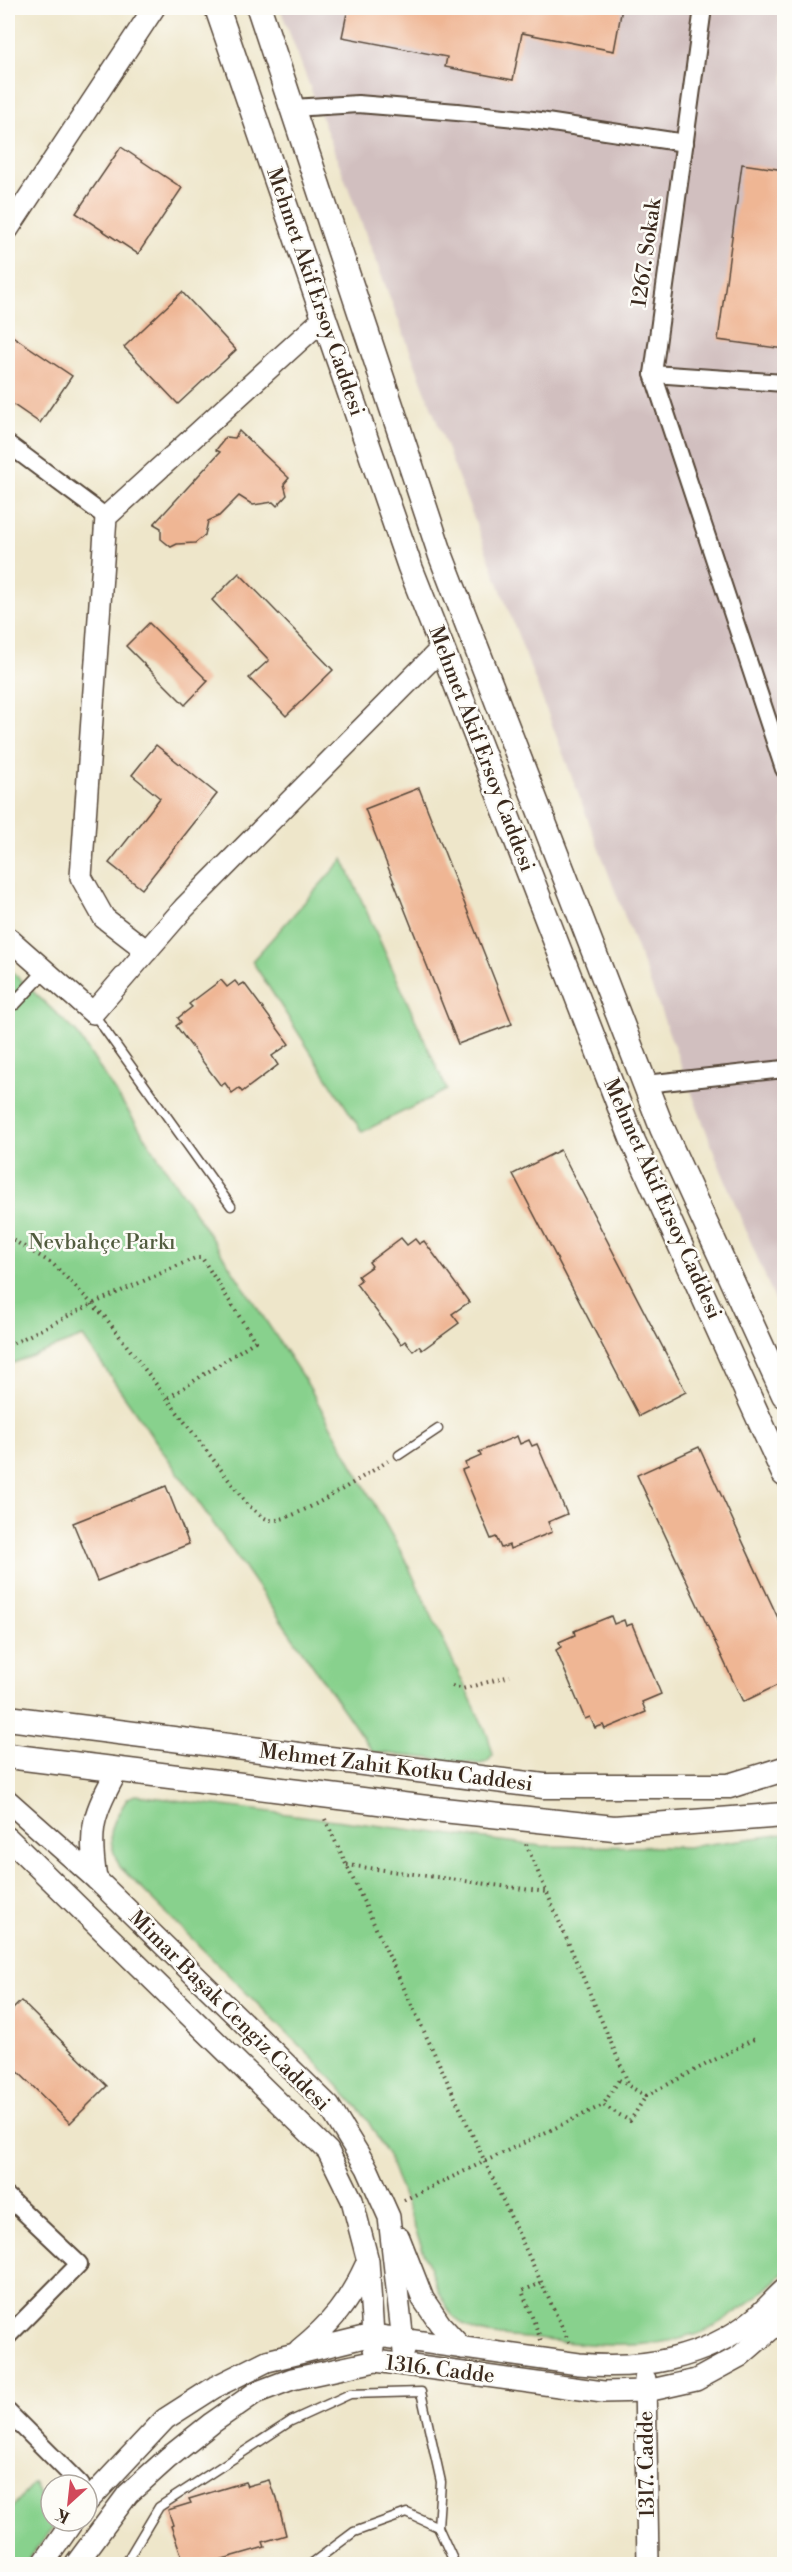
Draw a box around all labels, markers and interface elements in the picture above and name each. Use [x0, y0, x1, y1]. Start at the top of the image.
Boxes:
street label: Mehmet Akif Ersoy Caddesi [260, 164, 370, 420]
street label: 1267. Sokak [627, 196, 668, 309]
street label: Mehmet Akif Ersoy Caddesi [422, 623, 540, 876]
street label: Mehmet Akif Ersoy Caddesi [597, 1074, 727, 1324]
park label: Nevbahçe Parkı [28, 1230, 176, 1256]
street label: Mehmet Zahit Kotku Caddesi [258, 1738, 534, 1798]
street label: Mimar Başak Cengiz Caddesi [123, 1905, 335, 2117]
street label: 1316. Cadde [384, 2350, 496, 2390]
street label: 1317. Cadde [633, 2410, 661, 2518]
north arrow [39, 2473, 99, 2533]
text: K [51, 2503, 73, 2527]

